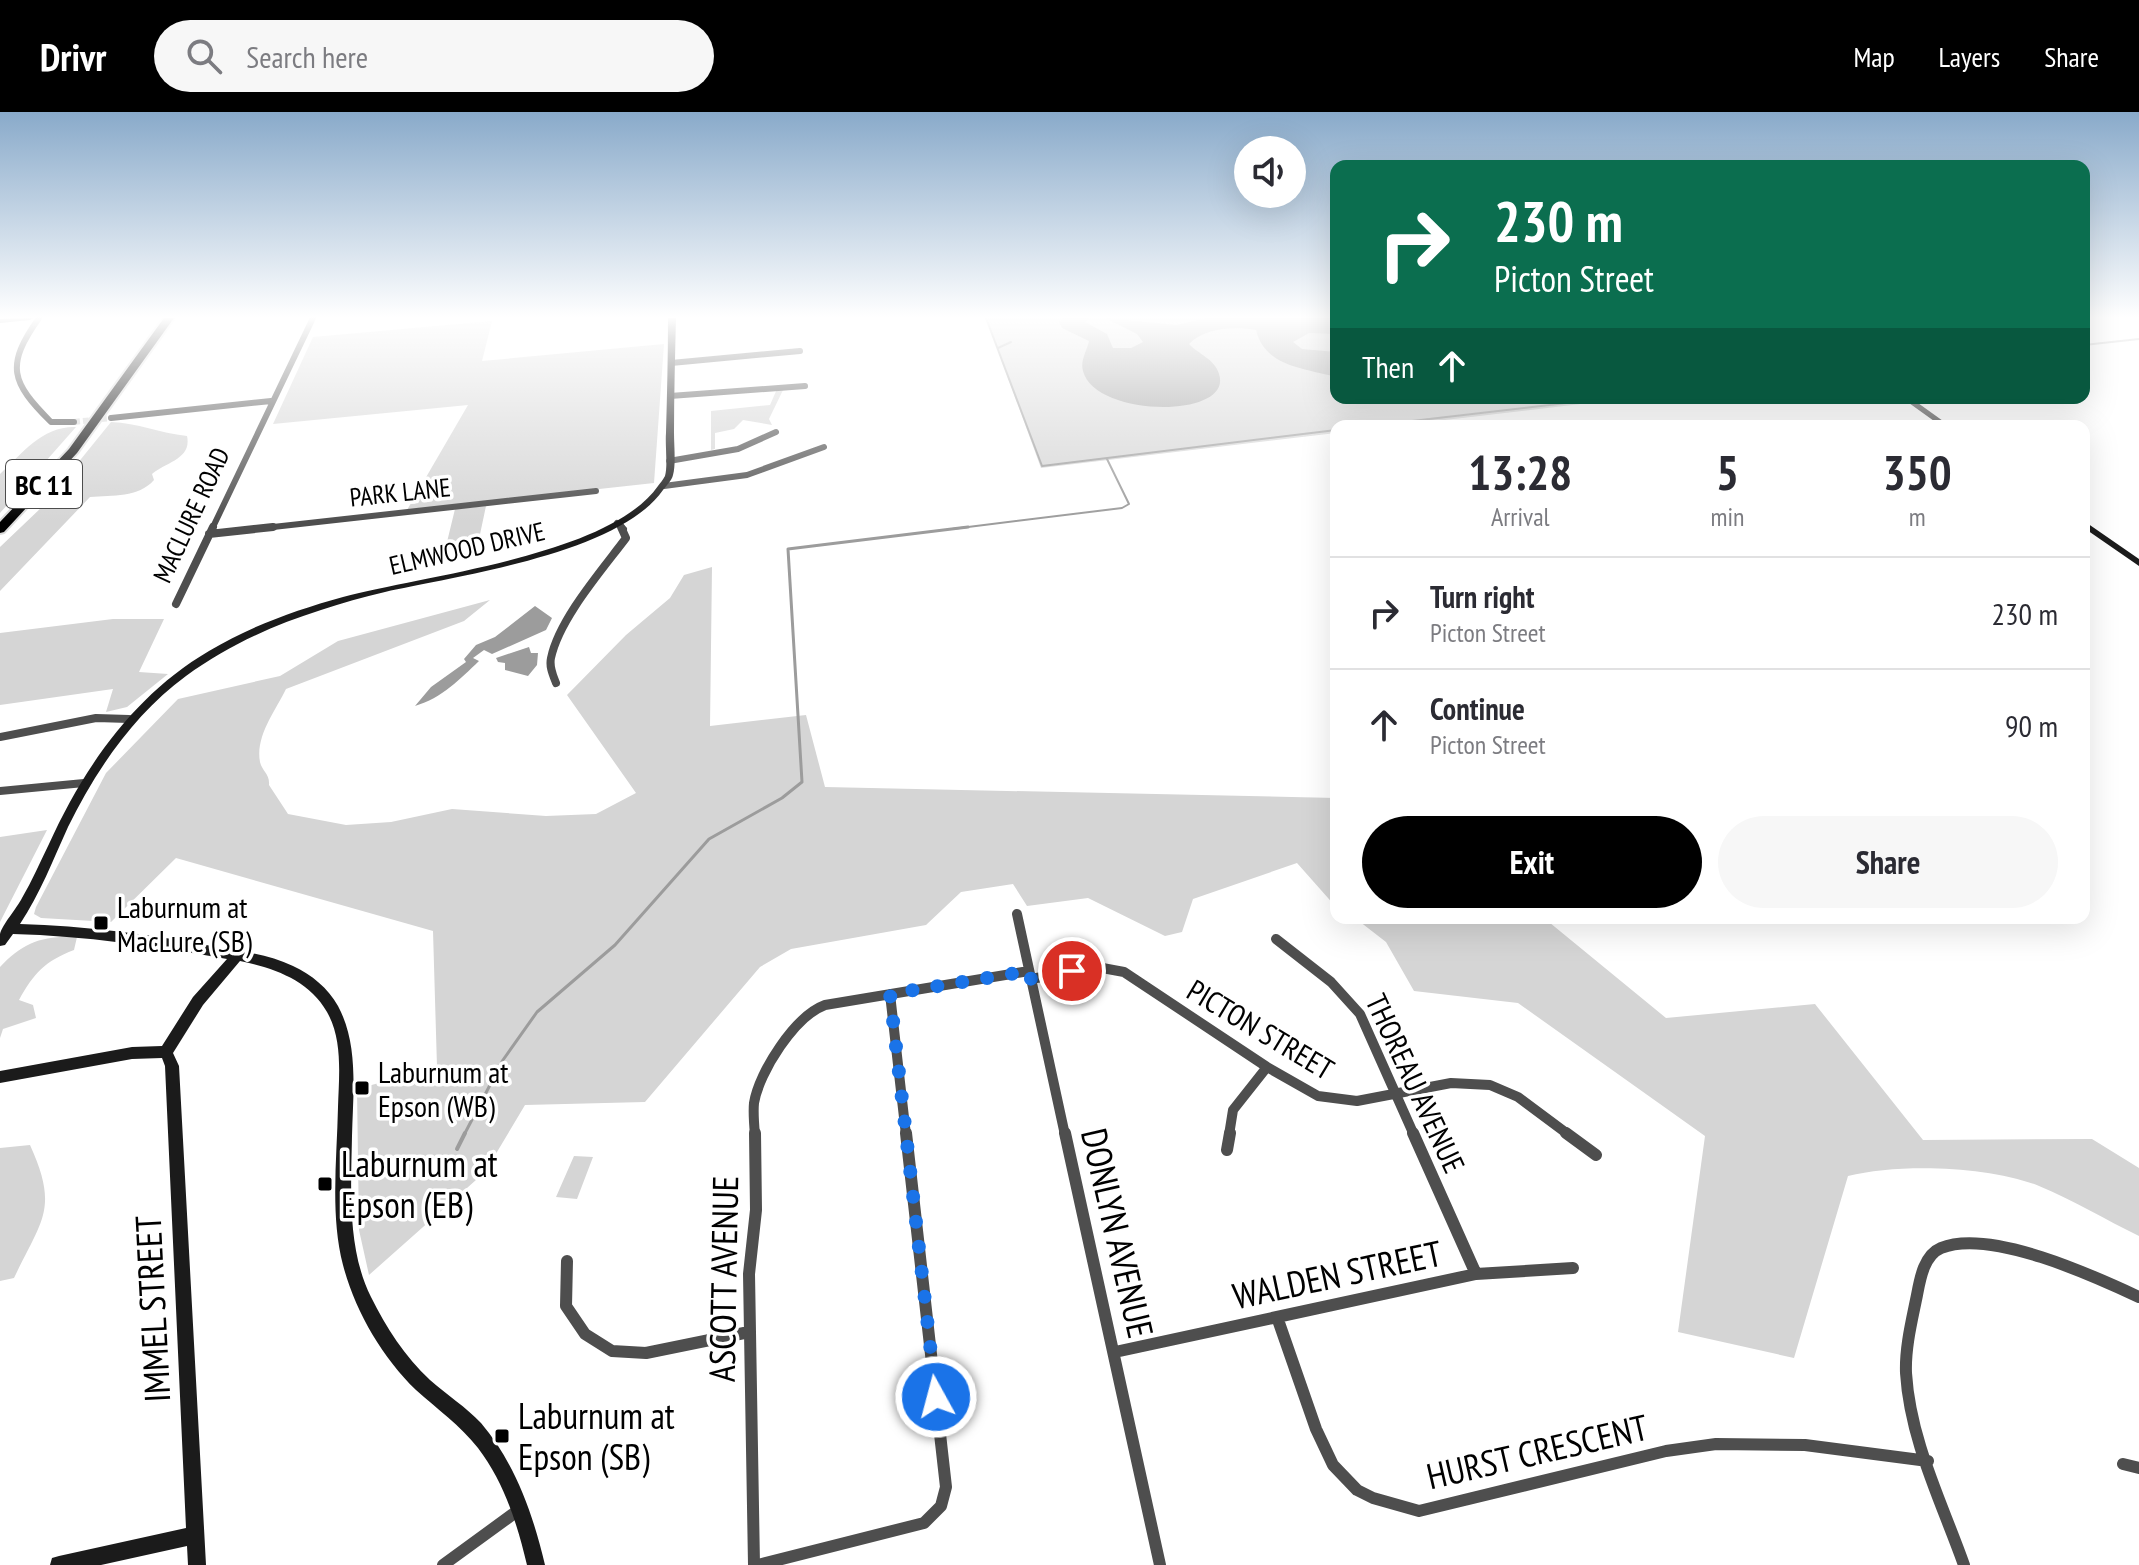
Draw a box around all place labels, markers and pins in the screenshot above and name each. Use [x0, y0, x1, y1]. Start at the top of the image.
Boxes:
place label: Laburnum at MacLure (SB) [117, 887, 252, 960]
marker: Laburnum at MacLure (SB) [92, 914, 110, 932]
pin [1038, 937, 1106, 1005]
place label: Laburnum at Epson (WB) [378, 1052, 509, 1125]
marker: Laburnum at Epson (WB) [353, 1079, 371, 1097]
place label: Laburnum at Epson (EB) [341, 1140, 498, 1228]
marker: Laburnum at Epson (EB) [316, 1175, 334, 1193]
place label: Laburnum at Epson (SB) [518, 1392, 675, 1480]
marker: Laburnum at Epson (SB) [493, 1427, 511, 1445]

